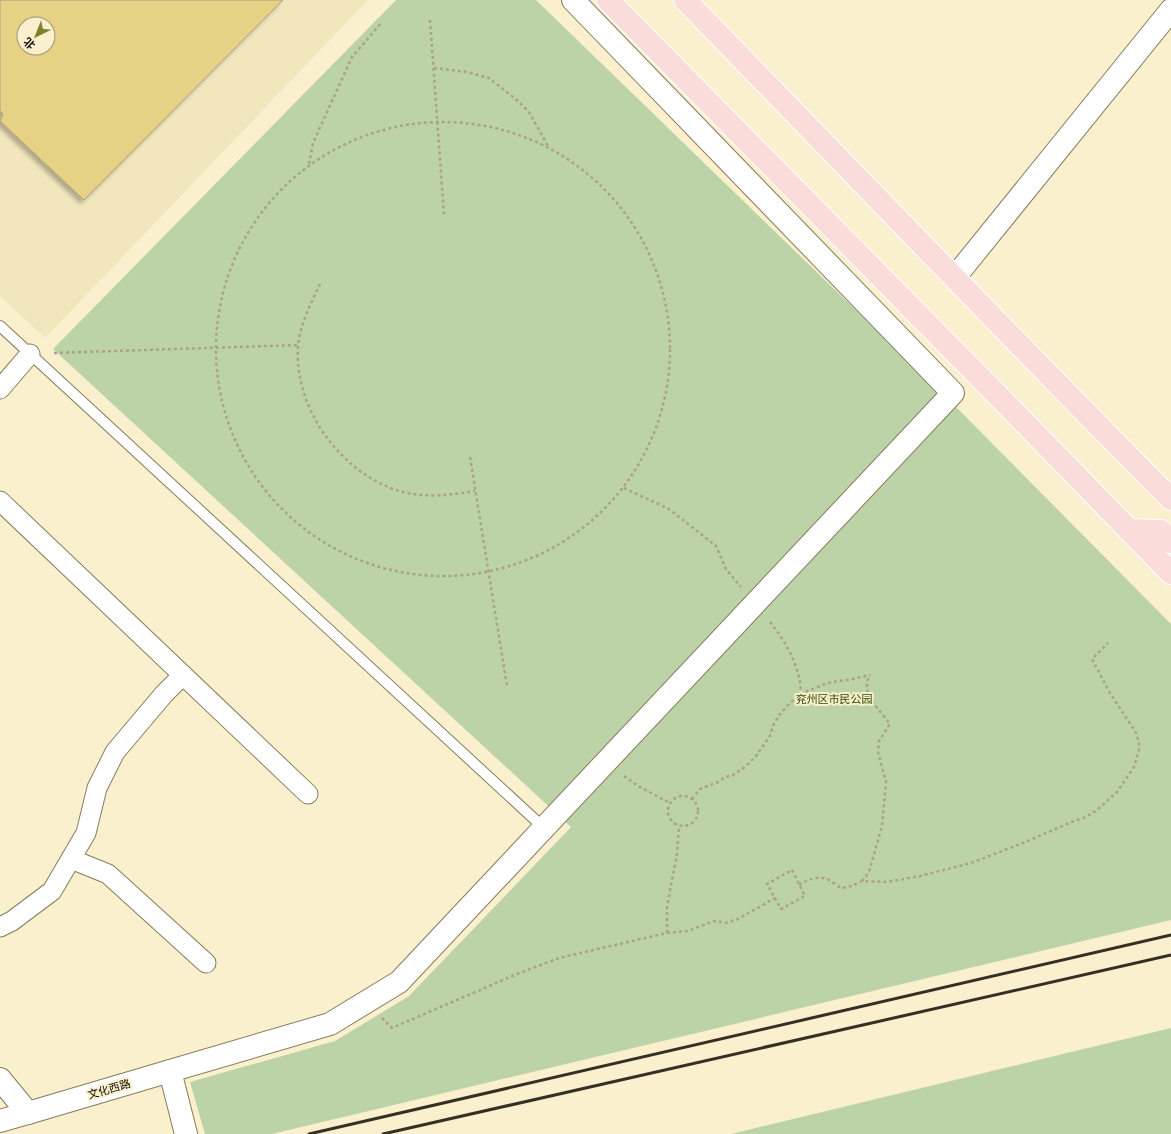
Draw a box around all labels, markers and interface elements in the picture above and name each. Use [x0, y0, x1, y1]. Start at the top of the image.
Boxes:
north arrow [16, 16, 56, 56]
text: 北 [21, 35, 37, 51]
park label: 兖州区市民公园 [796, 693, 873, 705]
street label: 文化西路 [86, 1077, 132, 1101]

